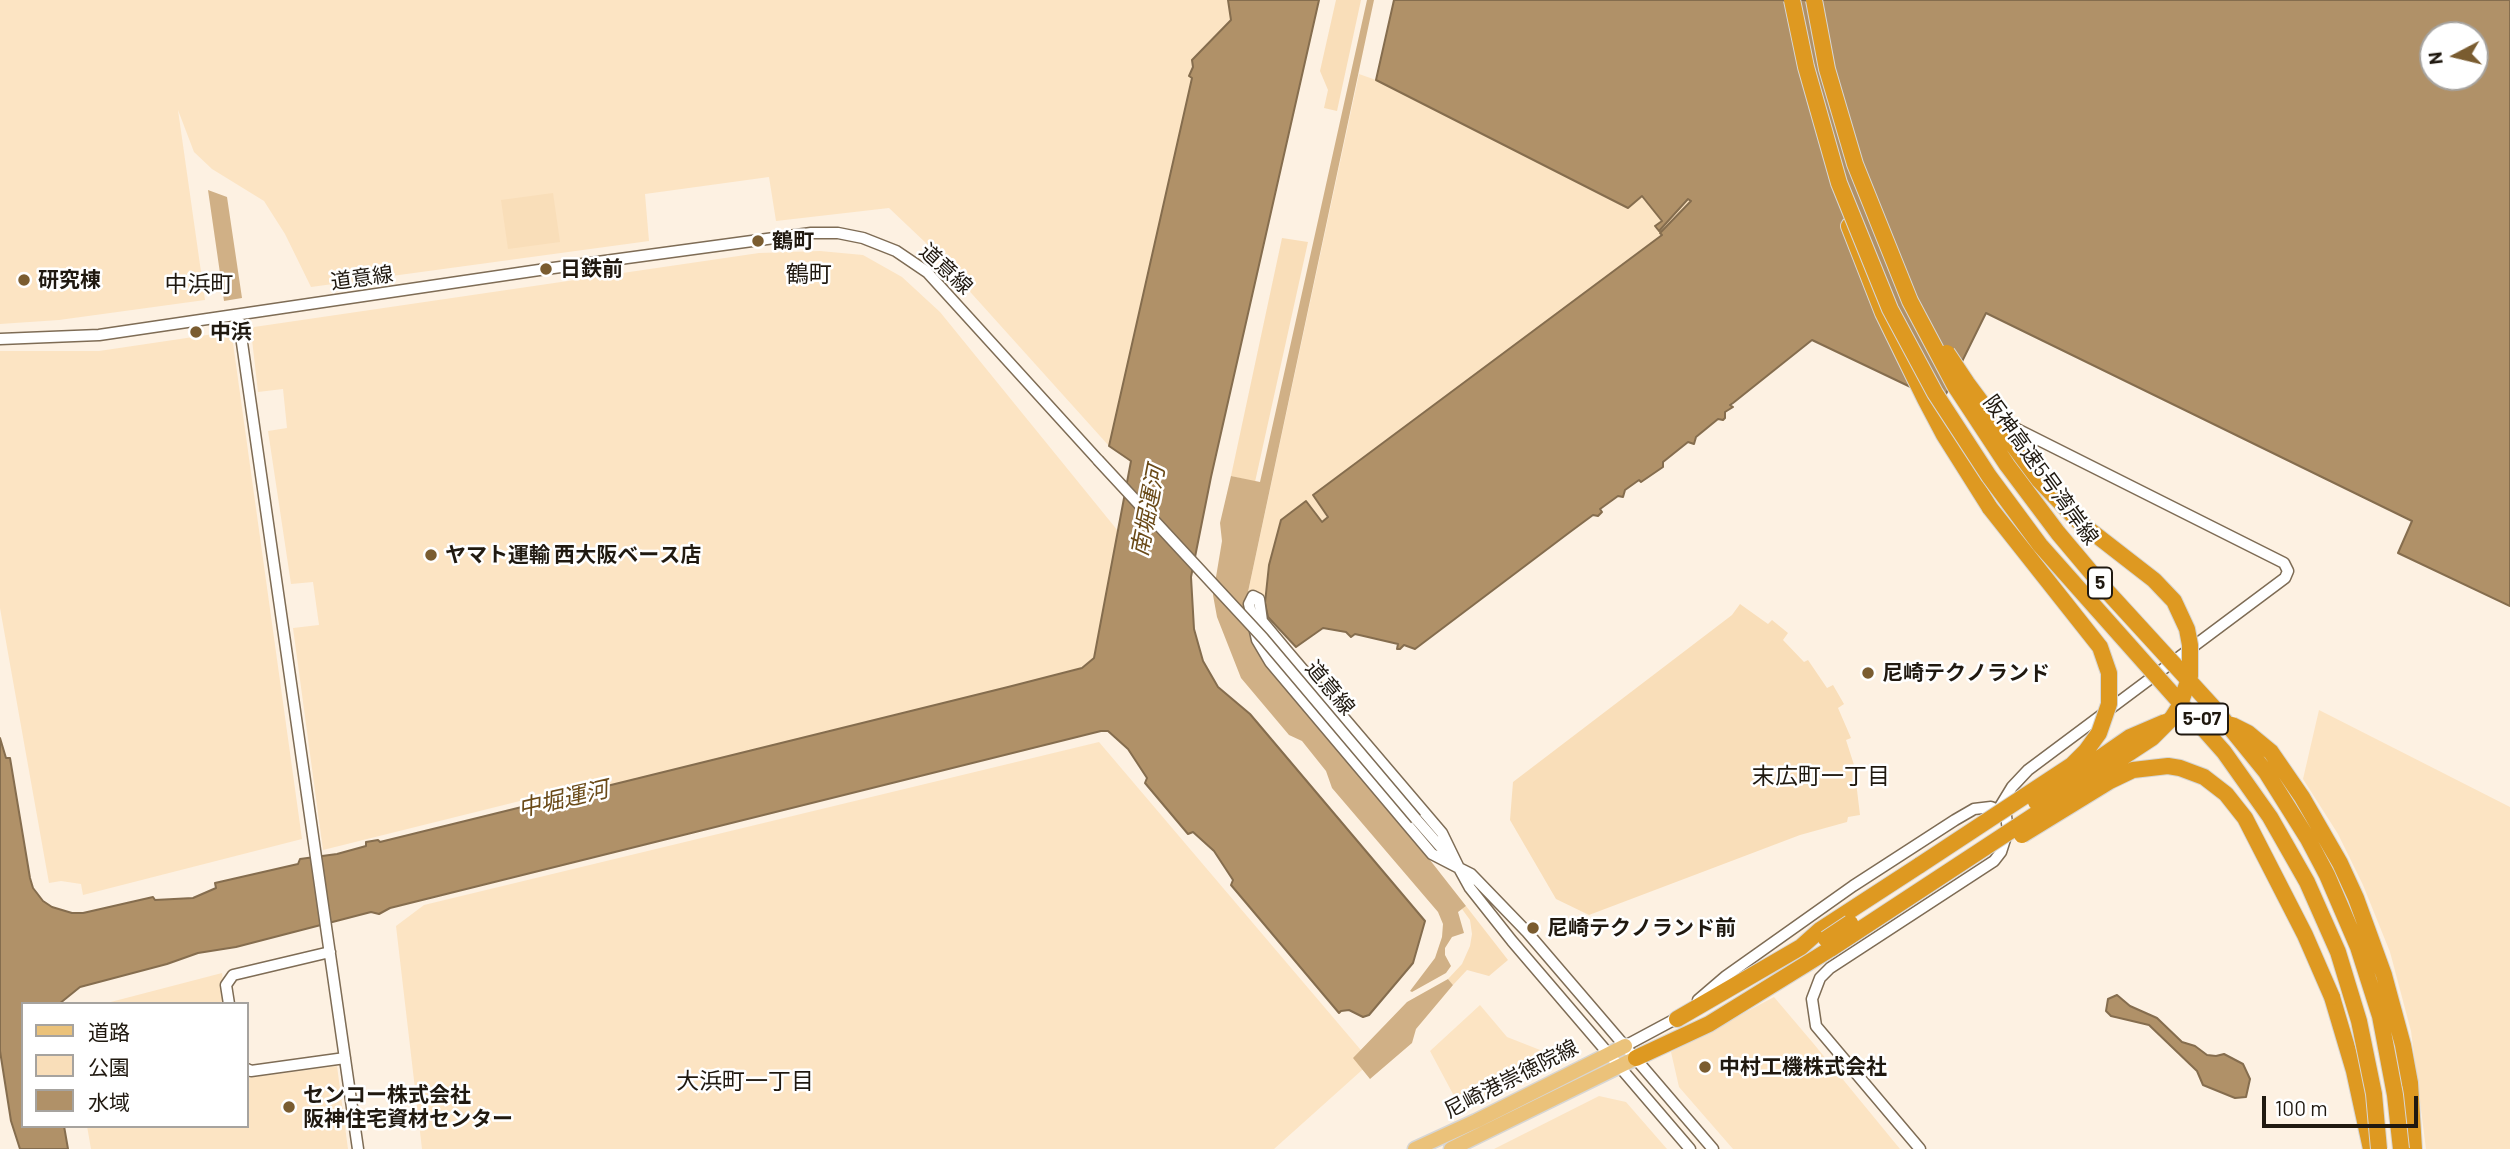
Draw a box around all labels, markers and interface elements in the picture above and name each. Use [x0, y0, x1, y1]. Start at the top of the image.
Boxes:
north arrow [2419, 21, 2489, 91]
text: N [2422, 51, 2447, 66]
place label: 鶴町 [772, 228, 814, 254]
marker: 鶴町 [750, 233, 766, 249]
street label: 道意線 [914, 238, 978, 300]
place label: 日鉄前 [560, 256, 623, 282]
district label: 鶴町 [786, 260, 832, 288]
street label: 道意線 [329, 261, 395, 295]
marker: 日鉄前 [538, 261, 554, 277]
place label: 研究棟 [38, 267, 101, 293]
district label: 中浜町 [165, 270, 233, 298]
marker: 研究棟 [16, 272, 32, 288]
place label: 中浜 [210, 319, 252, 345]
marker: 中浜 [188, 324, 204, 340]
street label: 阪神高速5号湾岸線 [1978, 390, 2104, 550]
water label: 南堀運河 [1126, 463, 1170, 559]
place label: ヤマト運輸 西大阪ベース店 [445, 542, 701, 568]
marker: ヤマト運輸 西大阪ベース店 [423, 547, 439, 563]
road number: 5 [2088, 568, 2112, 598]
street label: 道意線 [1300, 656, 1360, 720]
place label: 尼崎テクノランド [1882, 660, 2050, 686]
marker: 尼崎テクノランド [1860, 665, 1876, 681]
road number: 5-07 [2176, 704, 2228, 734]
district label: 末広町一丁目 [1752, 762, 1890, 790]
water label: 中堀運河 [515, 775, 611, 823]
place label: 尼崎テクノランド前 [1547, 915, 1736, 941]
marker: 尼崎テクノランド前 [1525, 920, 1541, 936]
legend [21, 1002, 248, 1128]
text: 道路 [88, 1019, 130, 1044]
street label: 尼崎港崇徳院線 [1440, 1034, 1582, 1124]
text: 公園 [88, 1054, 130, 1079]
place label: 中村工機株式会社 [1719, 1054, 1887, 1080]
marker: 中村工機株式会社 [1697, 1059, 1713, 1075]
district label: 大浜町一丁目 [676, 1067, 814, 1095]
place label: センコー株式会社 阪神住宅資材センター [303, 1082, 513, 1132]
scale bar [2265, 1082, 2421, 1126]
text: 水域 [88, 1089, 130, 1114]
text: 100 m [2275, 1095, 2328, 1120]
marker: センコー株式会社 阪神住宅資材センター [281, 1099, 297, 1115]

